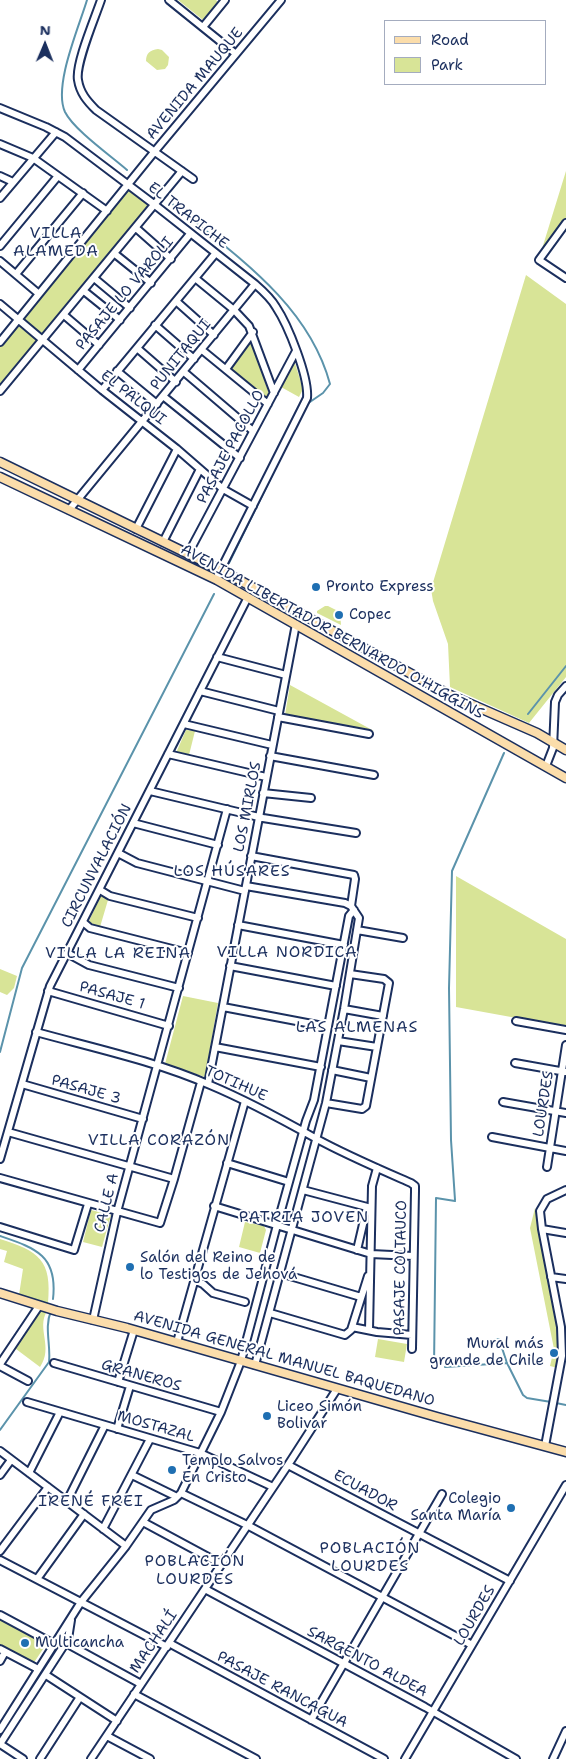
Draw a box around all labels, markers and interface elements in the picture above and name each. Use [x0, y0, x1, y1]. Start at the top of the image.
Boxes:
north arrow [20, 20, 70, 70]
legend [384, 20, 546, 85]
text: N [40, 21, 51, 39]
street label: AVENIDA MAUQUE [143, 24, 247, 144]
text: Road [431, 30, 469, 50]
text: Park [431, 55, 463, 75]
street label: EL TRAPICHE [144, 179, 232, 253]
district label: VILLA ALAMEDA [12, 224, 100, 262]
street label: PASAJE LO VAROLI [72, 234, 178, 354]
street label: PUNITAQUI [147, 316, 215, 394]
street label: EL PALQUI [97, 367, 169, 429]
street label: PASAJE PACOLLO [193, 387, 269, 507]
street label: AVENIDA LIBERTADOR BERNARDO O'HIGGINS [177, 541, 487, 723]
place label: Pronto Express [326, 578, 434, 596]
marker: Pronto Express [310, 581, 322, 593]
place label: Copec [349, 606, 391, 624]
marker: Copec [333, 609, 345, 621]
street label: LOS MIRLOS [230, 760, 266, 854]
street label: CIRCUNVALACIÓN [58, 801, 136, 931]
district label: LOS HÚSARES [172, 862, 292, 882]
district label: VILLA NORDICA [215, 943, 359, 963]
district label: VILLA LA REINA [43, 944, 193, 964]
street label: PASAJE 1 [77, 978, 147, 1014]
district label: LAS ALMENAS [294, 1018, 420, 1038]
street label: TOTIHUE [202, 1062, 270, 1106]
street label: LOURDES [530, 1070, 558, 1138]
street label: PASAJE 3 [49, 1071, 123, 1109]
district label: VILLA CORAZÓN [86, 1131, 232, 1151]
street label: CALLE A [91, 1171, 123, 1235]
street label: PASAJE COLTAUCO [391, 1200, 411, 1336]
district label: PATRIA JOVEN [237, 1208, 371, 1228]
place label: Salón del Reino de lo Testigos de Jehová [140, 1249, 297, 1284]
marker: Salón del Reino de lo Testigos de Jehová [124, 1261, 136, 1273]
street label: AVENIDA GENERAL MANUEL BAQUEDANO [131, 1307, 437, 1411]
place label: Mural más grande de Chile [429, 1335, 544, 1370]
marker: Mural más grande de Chile [548, 1347, 560, 1359]
street label: GRANEROS [99, 1356, 183, 1396]
place label: Liceo Simón Bolivar [277, 1398, 362, 1433]
street label: MOSTAZAL [115, 1407, 197, 1447]
marker: Liceo Simón Bolivar [261, 1410, 273, 1422]
place label: Templo Salvos En Cristo [182, 1452, 283, 1487]
marker: Templo Salvos En Cristo [166, 1464, 178, 1476]
street label: ECUADOR [330, 1467, 400, 1515]
place label: Colegio Santa María [410, 1490, 501, 1525]
district label: IRENÉ FREI [37, 1492, 145, 1512]
marker: Colegio Santa María [505, 1502, 517, 1514]
district label: POBLACIÓN LOURDES [318, 1539, 422, 1577]
district label: POBLACIÓN LOURDES [143, 1552, 247, 1590]
street label: LOURDES [451, 1583, 499, 1649]
street label: MACHALÍ [126, 1607, 182, 1677]
street label: SARGENTO ALDEA [304, 1623, 430, 1701]
place label: Multicancha [35, 1634, 124, 1652]
marker: Multicancha [19, 1637, 31, 1649]
street label: PASAJE RANCAGUA [214, 1648, 350, 1732]

